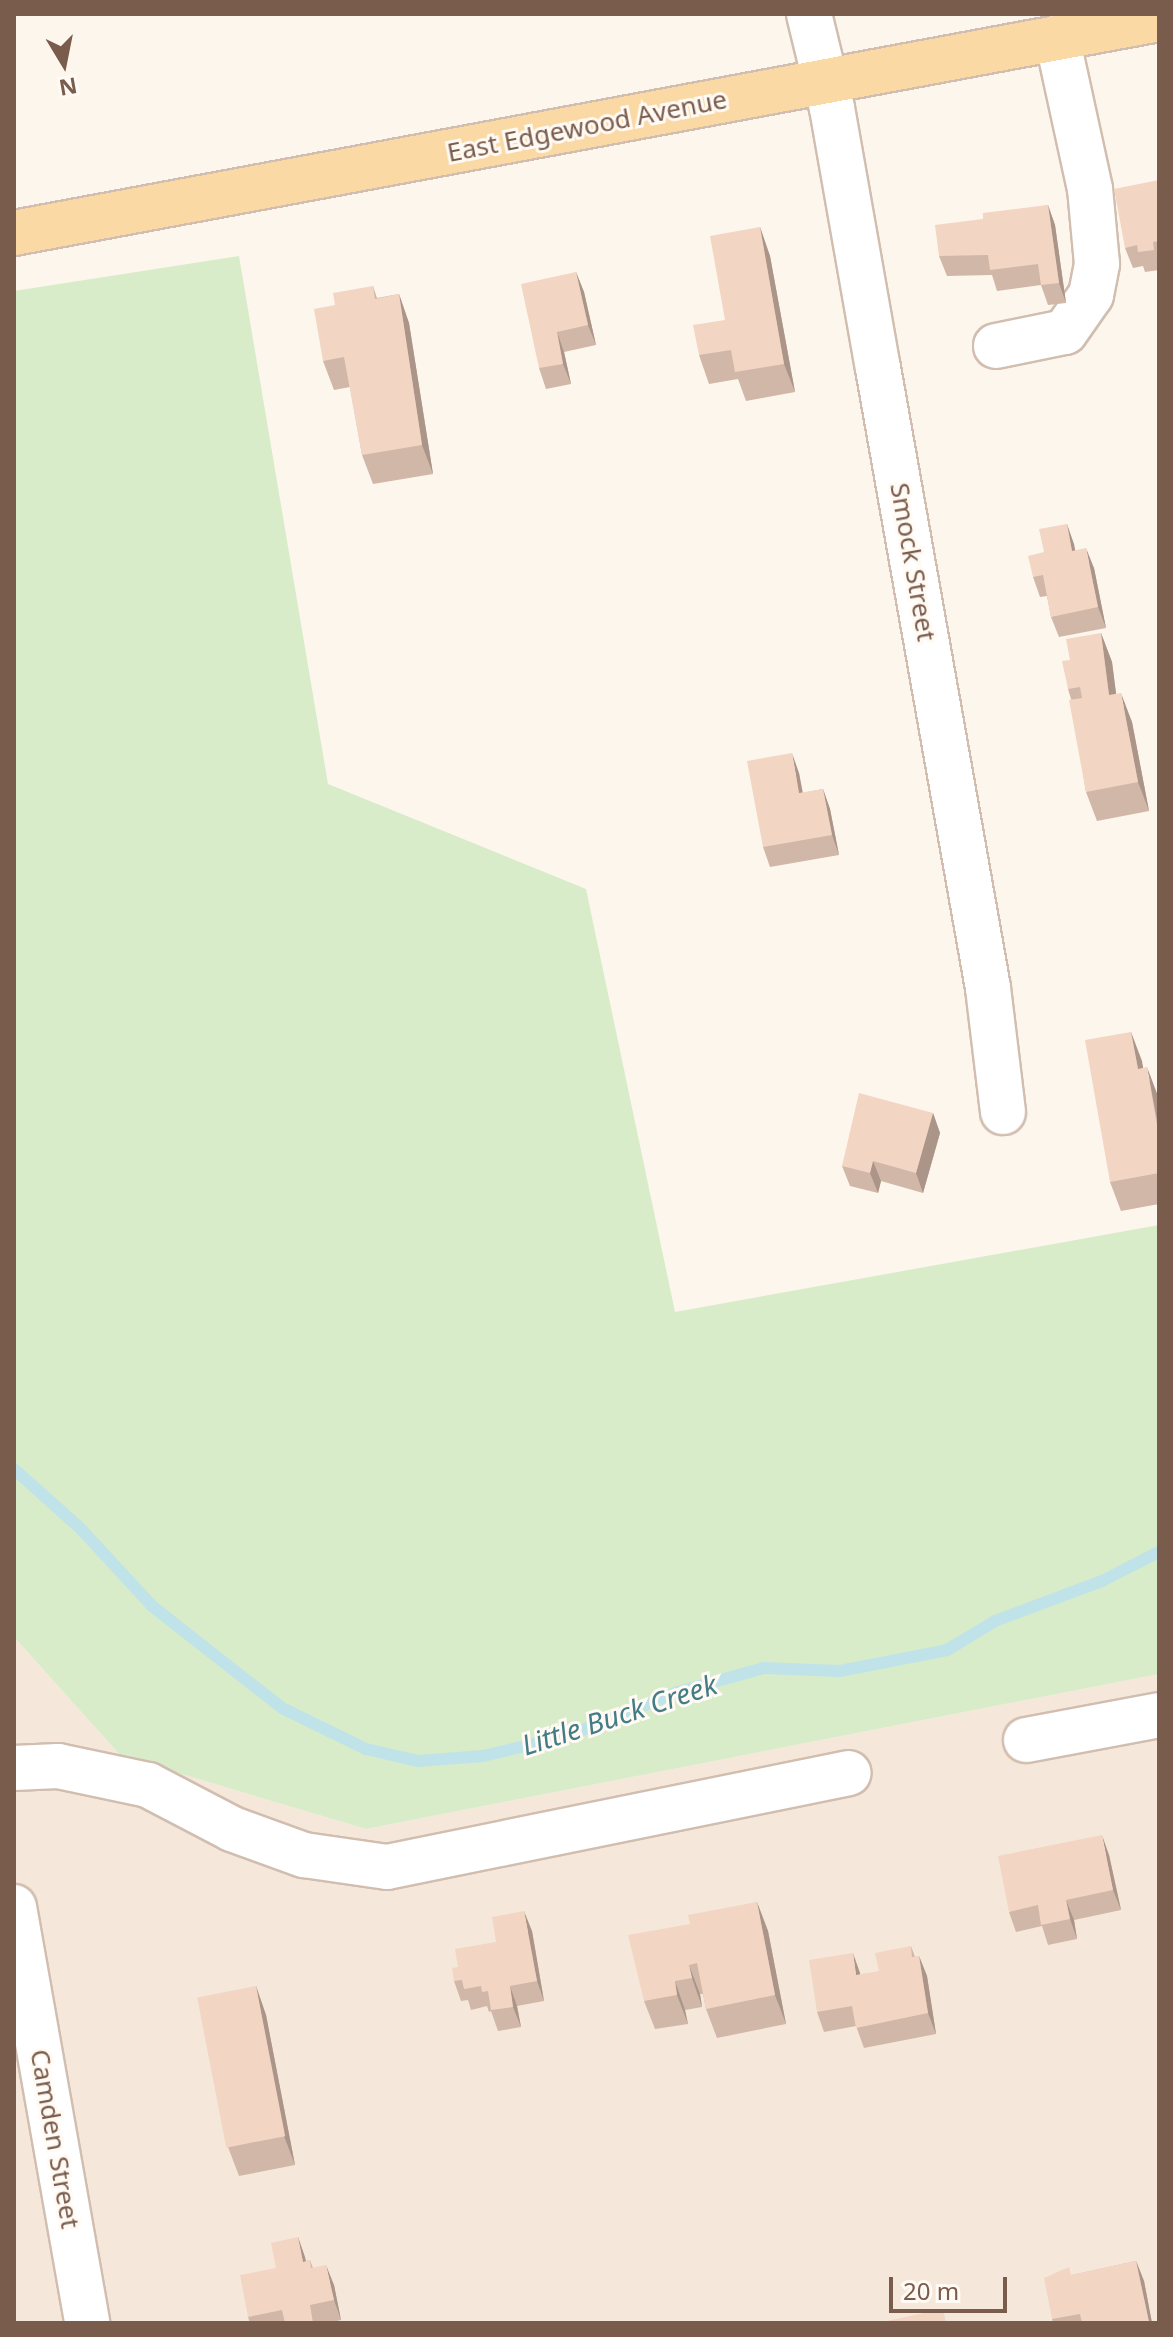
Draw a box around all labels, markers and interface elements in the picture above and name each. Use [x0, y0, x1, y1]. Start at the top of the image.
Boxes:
north arrow [24, 24, 104, 104]
text: N [57, 71, 80, 104]
street label: East Edgewood Avenue [445, 84, 729, 168]
street label: Smock Street [884, 480, 942, 644]
water label: Little Buck Creek [517, 1667, 721, 1761]
street label: Camden Street [24, 2047, 86, 2231]
scale bar [893, 2261, 1011, 2311]
text: 20 m [903, 2274, 959, 2307]

